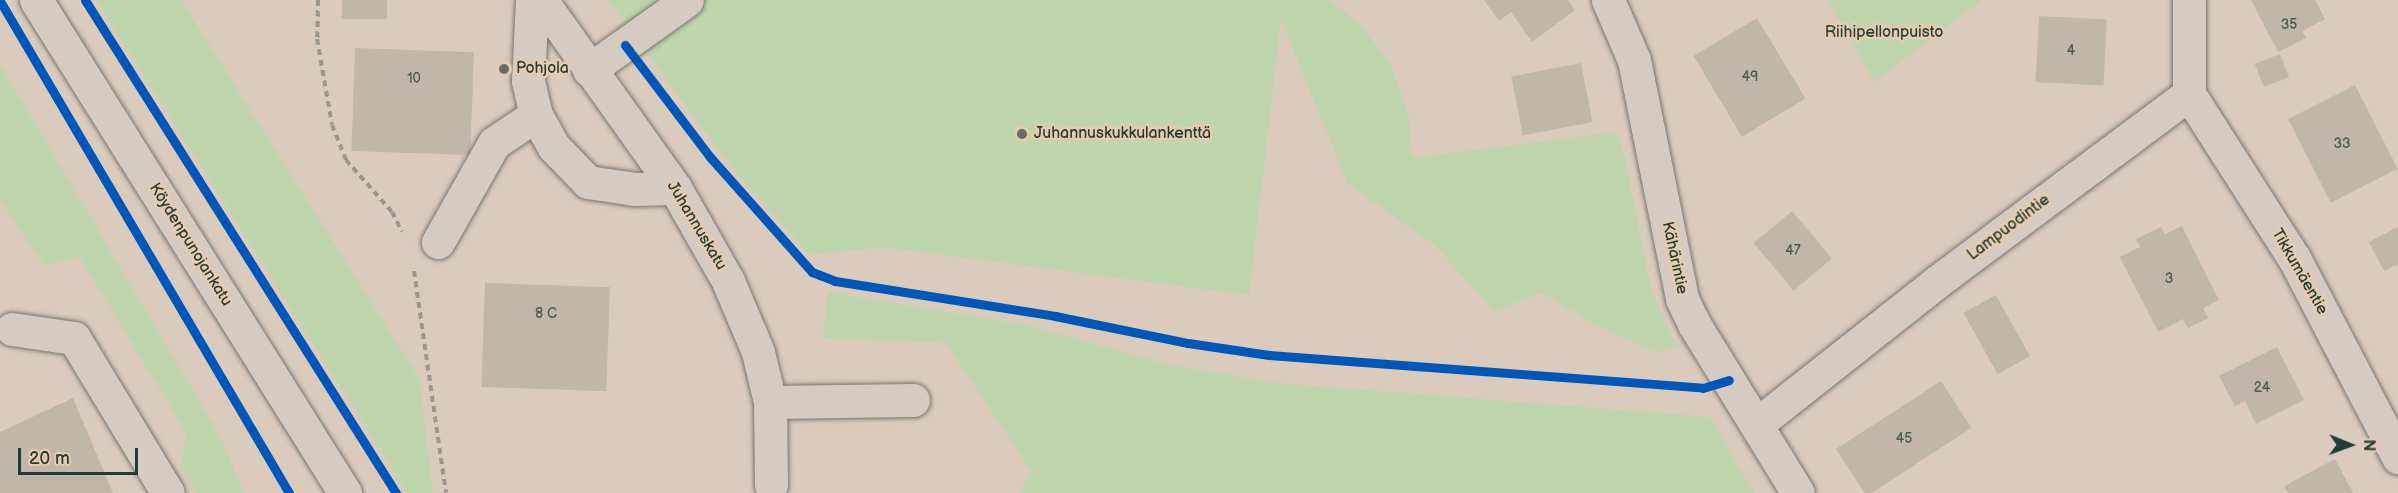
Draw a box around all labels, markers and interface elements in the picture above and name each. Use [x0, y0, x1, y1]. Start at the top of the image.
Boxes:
house number: 35 [2281, 17, 2297, 33]
park label: Riihipellonpuisto [1825, 23, 1943, 43]
house number: 4 [2067, 43, 2075, 59]
place label: Pohjola [516, 59, 569, 79]
marker: Pohjola [497, 62, 511, 76]
house number: 49 [1742, 69, 1758, 85]
house number: 10 [407, 71, 421, 87]
place label: Juhannuskukkulankenttä [1034, 124, 1211, 144]
marker: Juhannuskukkulankenttä [1015, 127, 1029, 141]
house number: 33 [2333, 136, 2351, 152]
street label: Juhannuskatu [662, 178, 730, 274]
street label: Köydenpunojankatu [144, 180, 236, 310]
street label: Lampuodintie [1964, 191, 2054, 265]
street label: Kähärintie [1657, 220, 1691, 296]
street label: Tikkumäentie [2267, 226, 2331, 318]
house number: 47 [1785, 243, 1801, 259]
house number: 3 [2165, 271, 2173, 287]
house number: 8 C [535, 306, 557, 322]
house number: 24 [2254, 380, 2270, 396]
north arrow [2320, 415, 2380, 475]
house number: 45 [1896, 431, 1912, 447]
scale bar [21, 436, 141, 474]
text: N [2359, 439, 2378, 452]
text: 20 m [29, 448, 70, 469]

